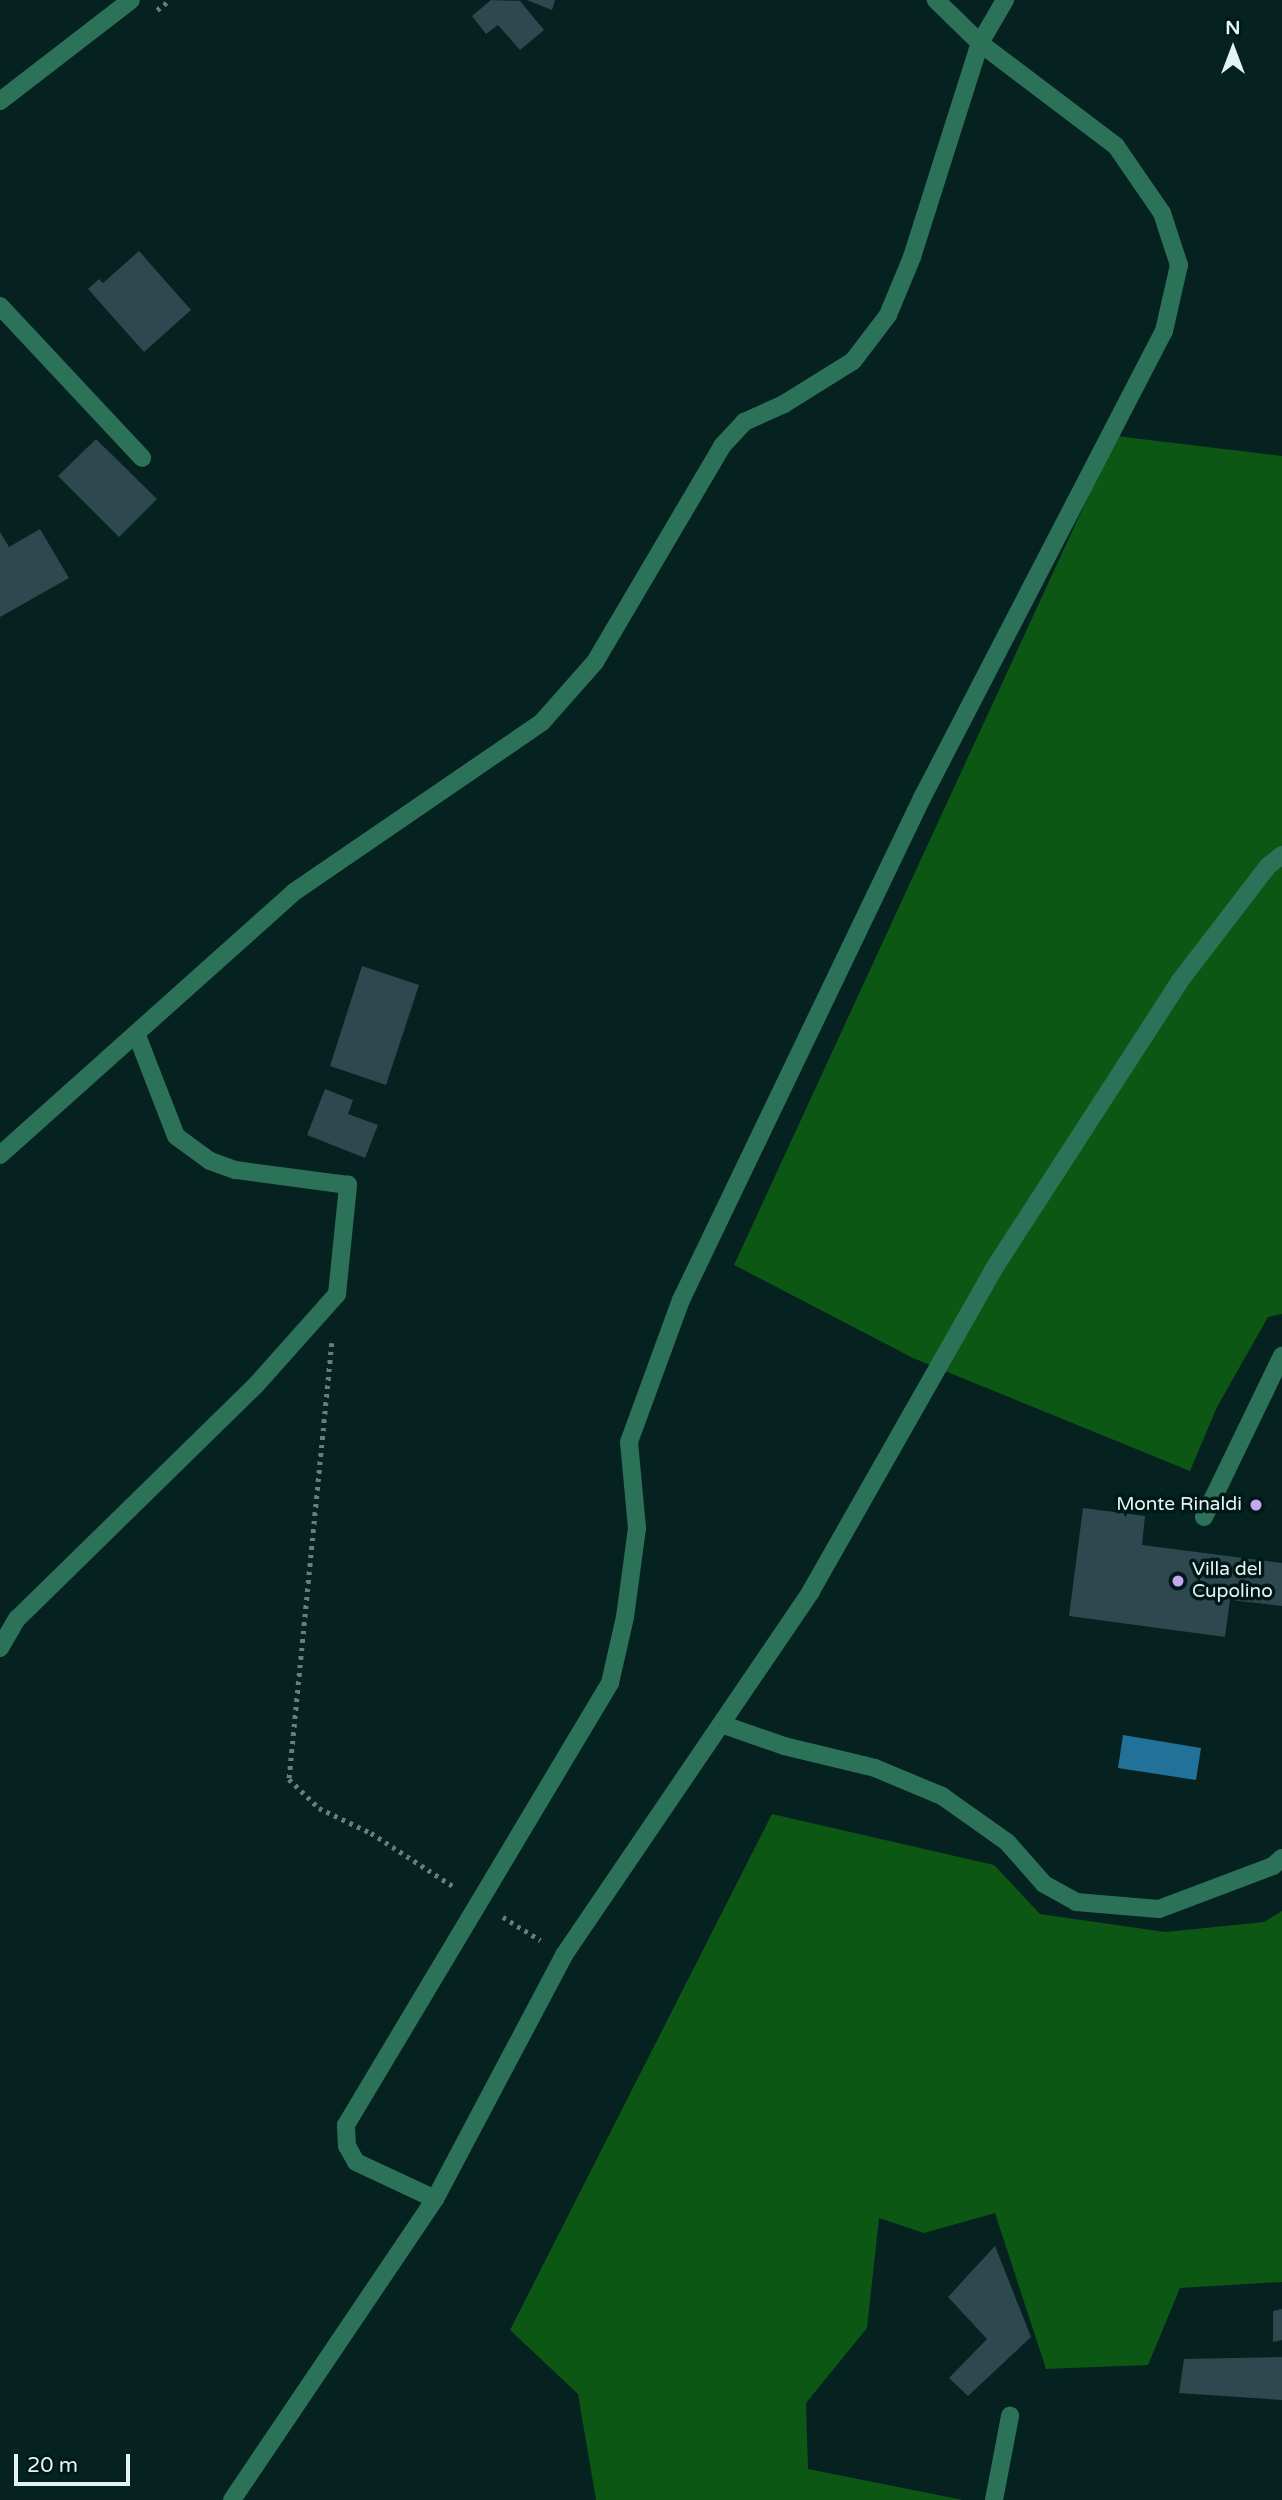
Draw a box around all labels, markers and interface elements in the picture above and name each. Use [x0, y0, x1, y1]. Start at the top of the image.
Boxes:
north arrow [1198, 14, 1268, 84]
text: N [1225, 17, 1241, 39]
place label: Monte Rinaldi [1116, 1494, 1242, 1516]
marker: Monte Rinaldi [1248, 1497, 1264, 1513]
place label: Villa del Cupolino [1192, 1559, 1273, 1603]
marker: Villa del Cupolino [1170, 1573, 1186, 1589]
scale bar [18, 2440, 133, 2484]
text: 20 m [27, 2453, 78, 2478]

